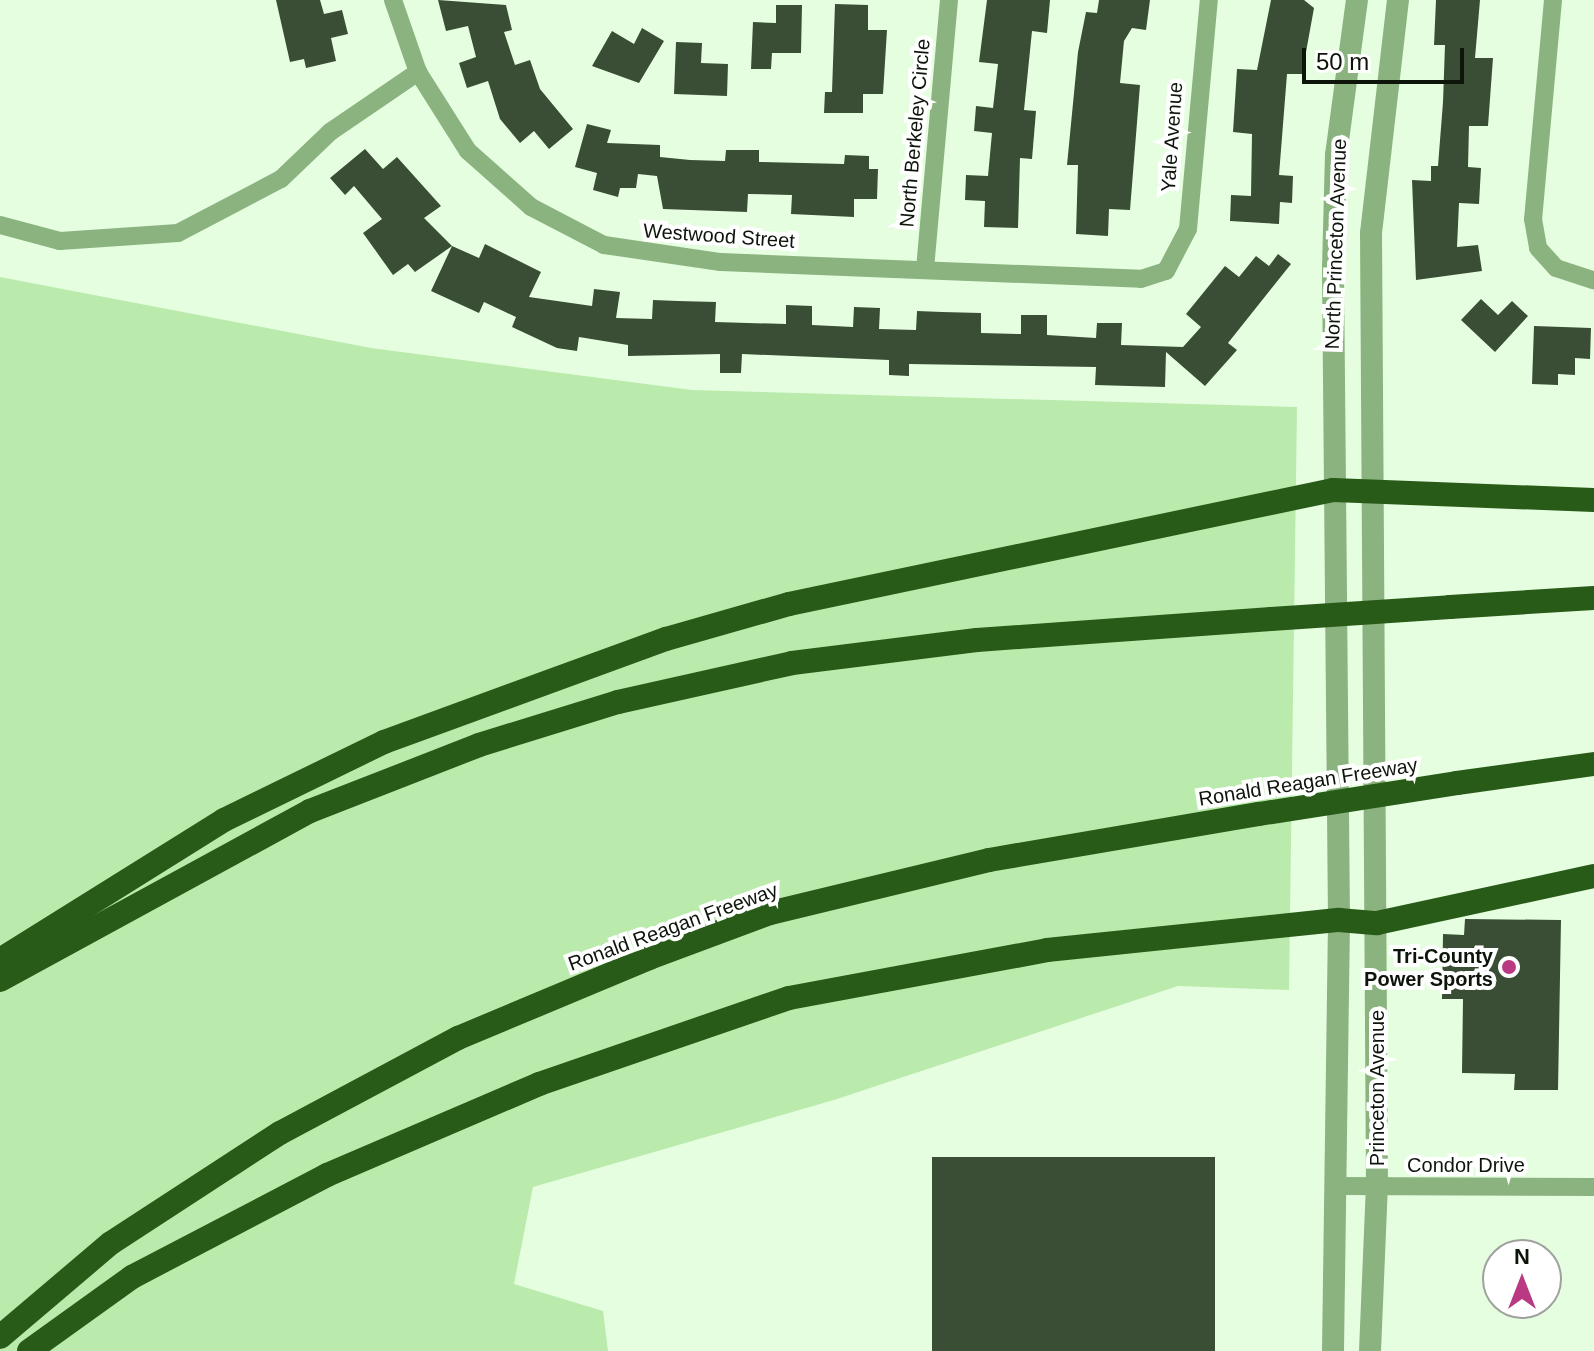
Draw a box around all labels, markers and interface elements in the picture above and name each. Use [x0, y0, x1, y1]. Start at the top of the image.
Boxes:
scale bar [1306, 32, 1468, 82]
street label: North Berkeley Circle [895, 38, 935, 228]
text: 50 m [1316, 48, 1369, 75]
street label: Yale Avenue [1156, 81, 1188, 193]
street label: North Princeton Avenue [1320, 138, 1352, 350]
street label: Westwood Street [642, 219, 796, 253]
street label: Ronald Reagan Freeway [1197, 753, 1419, 811]
street label: Ronald Reagan Freeway [565, 878, 781, 976]
place label: Tri-County Power Sports [1364, 944, 1493, 991]
marker: Tri-County Power Sports [1500, 958, 1518, 976]
street label: Princeton Avenue [1365, 1009, 1389, 1167]
street label: Condor Drive [1407, 1153, 1525, 1177]
north arrow [1482, 1239, 1562, 1319]
text: N [1514, 1244, 1530, 1269]

